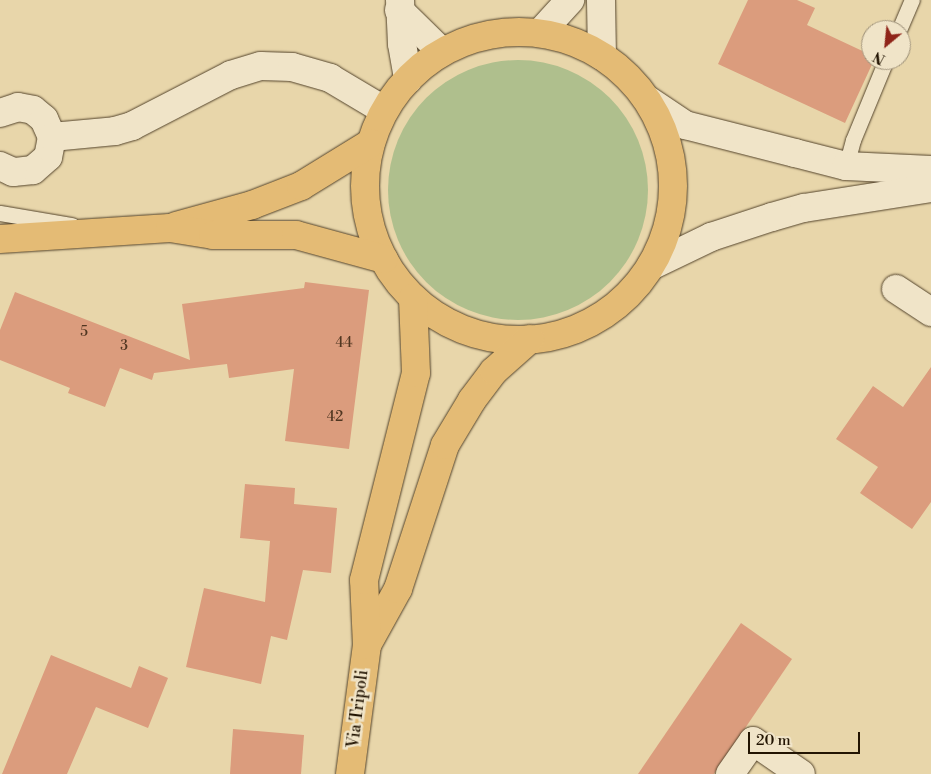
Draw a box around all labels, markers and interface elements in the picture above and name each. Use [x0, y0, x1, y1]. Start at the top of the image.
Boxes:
north arrow [861, 20, 911, 70]
text: N [870, 47, 889, 68]
house number: 5 [80, 324, 88, 340]
house number: 44 [336, 335, 352, 351]
house number: 3 [120, 338, 128, 354]
house number: 42 [327, 409, 343, 425]
street label: Via Tripoli [344, 669, 372, 749]
scale bar [751, 722, 864, 754]
text: 20 m [756, 731, 791, 750]

